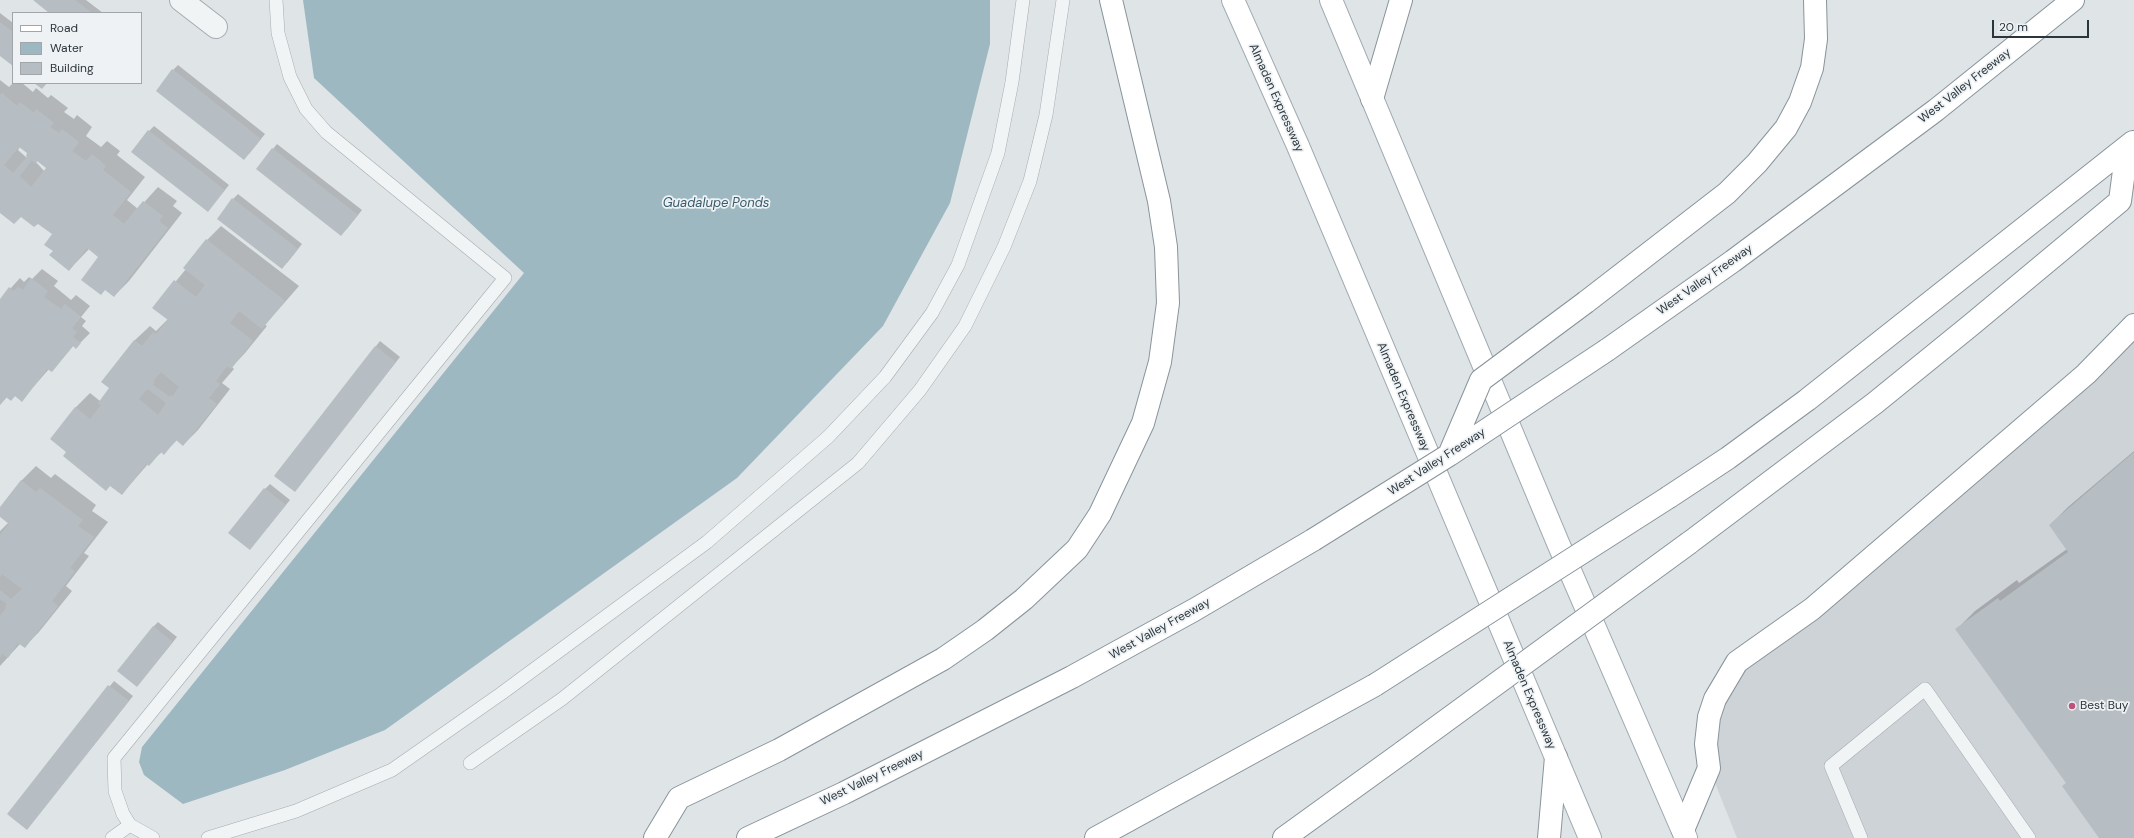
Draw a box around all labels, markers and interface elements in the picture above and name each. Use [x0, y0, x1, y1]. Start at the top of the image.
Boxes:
legend [12, 12, 142, 84]
scale bar [1994, 12, 2091, 38]
text: 20 m [1999, 19, 2028, 35]
text: Road [50, 20, 78, 36]
text: Water [50, 40, 83, 56]
street label: Almaden Expressway [1246, 41, 1306, 155]
street label: West Valley Freeway [1916, 45, 2014, 127]
text: Building [50, 60, 94, 76]
water label: Guadalupe Ponds [663, 196, 769, 212]
street label: West Valley Freeway [1655, 242, 1755, 318]
street label: Almaden Expressway [1373, 340, 1433, 454]
street label: West Valley Freeway [1386, 425, 1488, 499]
street label: West Valley Freeway [1107, 595, 1213, 663]
street label: Almaden Expressway [1499, 638, 1559, 752]
place label: Best Buy [2080, 699, 2128, 713]
marker: Best Buy [2067, 701, 2077, 711]
street label: West Valley Freeway [818, 747, 926, 809]

